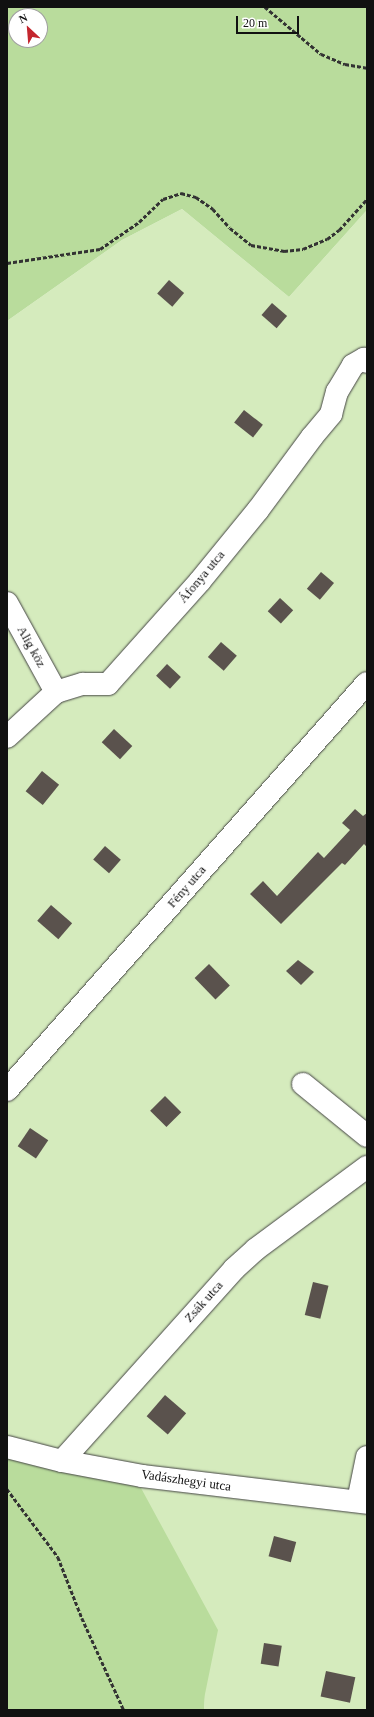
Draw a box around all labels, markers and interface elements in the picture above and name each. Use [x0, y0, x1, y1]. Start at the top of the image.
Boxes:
north arrow [8, 8, 48, 48]
scale bar [238, 8, 301, 34]
text: N [17, 11, 29, 25]
text: 20 m [243, 16, 267, 30]
street label: Áfonya utca [175, 548, 229, 606]
street label: Alig köz [13, 623, 49, 671]
street label: Fény utca [164, 863, 210, 911]
street label: Zsák utca [181, 1278, 227, 1326]
street label: Vadászhegyi utca [140, 1467, 232, 1495]

